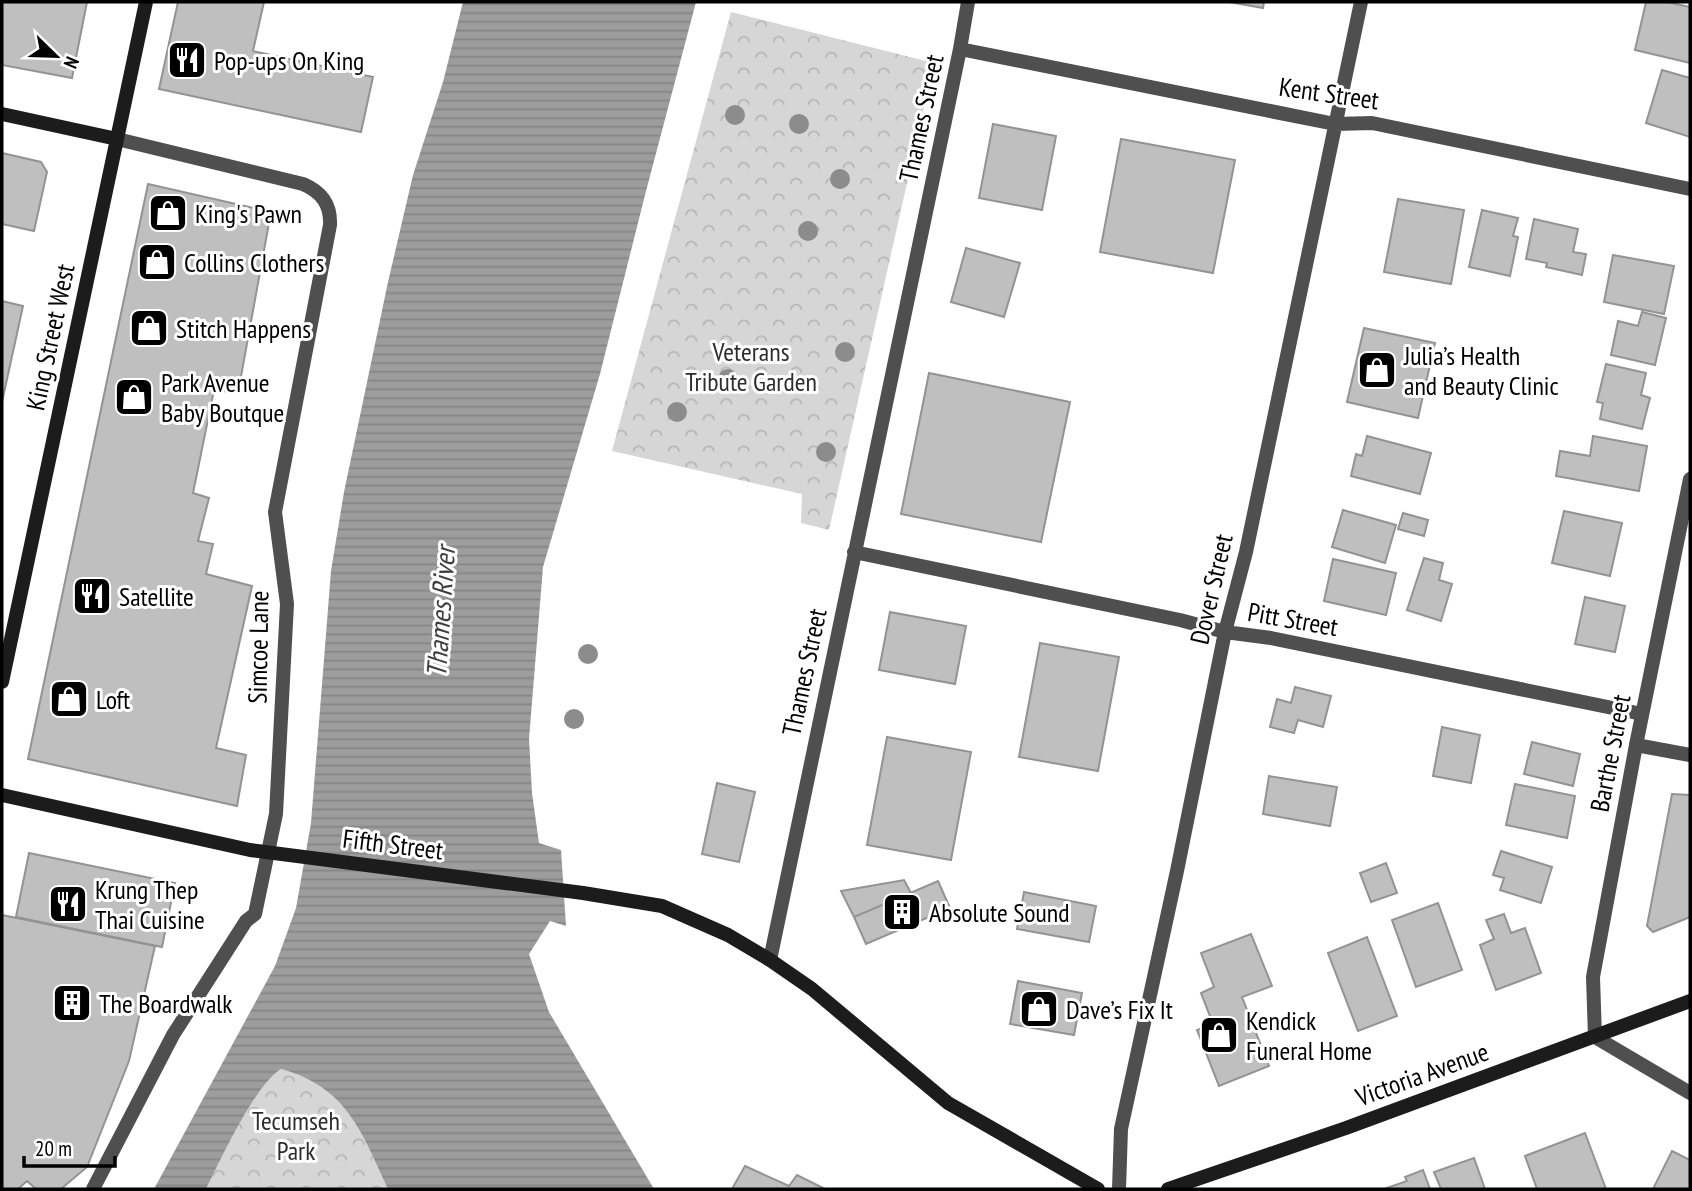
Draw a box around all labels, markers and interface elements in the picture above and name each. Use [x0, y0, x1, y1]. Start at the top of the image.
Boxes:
north arrow [21, 21, 91, 91]
restaurant icon: Pop-ups On King [166, 39, 208, 81]
place label: Pop-ups On King [214, 44, 364, 77]
street label: Thames Street [891, 51, 951, 185]
text: N [59, 53, 85, 72]
street label: Kent Street [1277, 70, 1381, 116]
shop icon: King's Pawn [147, 192, 189, 234]
place label: King's Pawn [195, 197, 302, 230]
shop icon: Collins Clothers [136, 241, 178, 283]
place label: Collins Clothers [184, 246, 324, 279]
street label: King Street West [18, 261, 82, 413]
shop icon: Stitch Happens [128, 307, 170, 349]
place label: Stitch Happens [176, 312, 311, 345]
park label: Veterans Tribute Garden [685, 335, 817, 398]
place label: Julia’s Health and Beauty Clinic [1403, 339, 1559, 402]
shop icon: Julia’s Health and Beauty Clinic [1356, 349, 1398, 391]
place label: Park Avenue Baby Boutque [161, 366, 284, 429]
shop icon: Park Avenue Baby Boutque [113, 376, 155, 418]
street label: Dover Street [1182, 531, 1240, 647]
water label: Thames River [417, 541, 463, 679]
restaurant icon: Satellite [71, 575, 113, 617]
place label: Satellite [119, 580, 194, 613]
street label: Simcoe Lane [241, 590, 275, 704]
street label: Pitt Street [1245, 595, 1341, 643]
street label: Thames Street [774, 605, 834, 739]
shop icon: Loft [48, 678, 90, 720]
place label: Loft [96, 683, 130, 716]
street label: Barthe Street [1582, 691, 1638, 815]
street label: Fifth Street [341, 821, 445, 867]
place label: Krung Thep Thai Cuisine [95, 873, 205, 936]
restaurant icon: Krung Thep Thai Cuisine [47, 883, 89, 925]
building icon: Absolute Sound [881, 891, 923, 933]
place label: Absolute Sound [929, 896, 1069, 929]
building icon: The Boardwalk [51, 982, 93, 1024]
place label: The Boardwalk [99, 987, 232, 1020]
shop icon: Dave’s Fix It [1018, 988, 1060, 1030]
place label: Dave’s Fix It [1066, 993, 1173, 1026]
place label: Kendick Funeral Home [1246, 1004, 1372, 1067]
shop icon: Kendick Funeral Home [1198, 1014, 1240, 1056]
street label: Victoria Avenue [1350, 1035, 1493, 1114]
park label: Tecumseh Park [252, 1104, 340, 1167]
scale bar [24, 1124, 116, 1168]
text: 20 m [35, 1135, 72, 1162]

